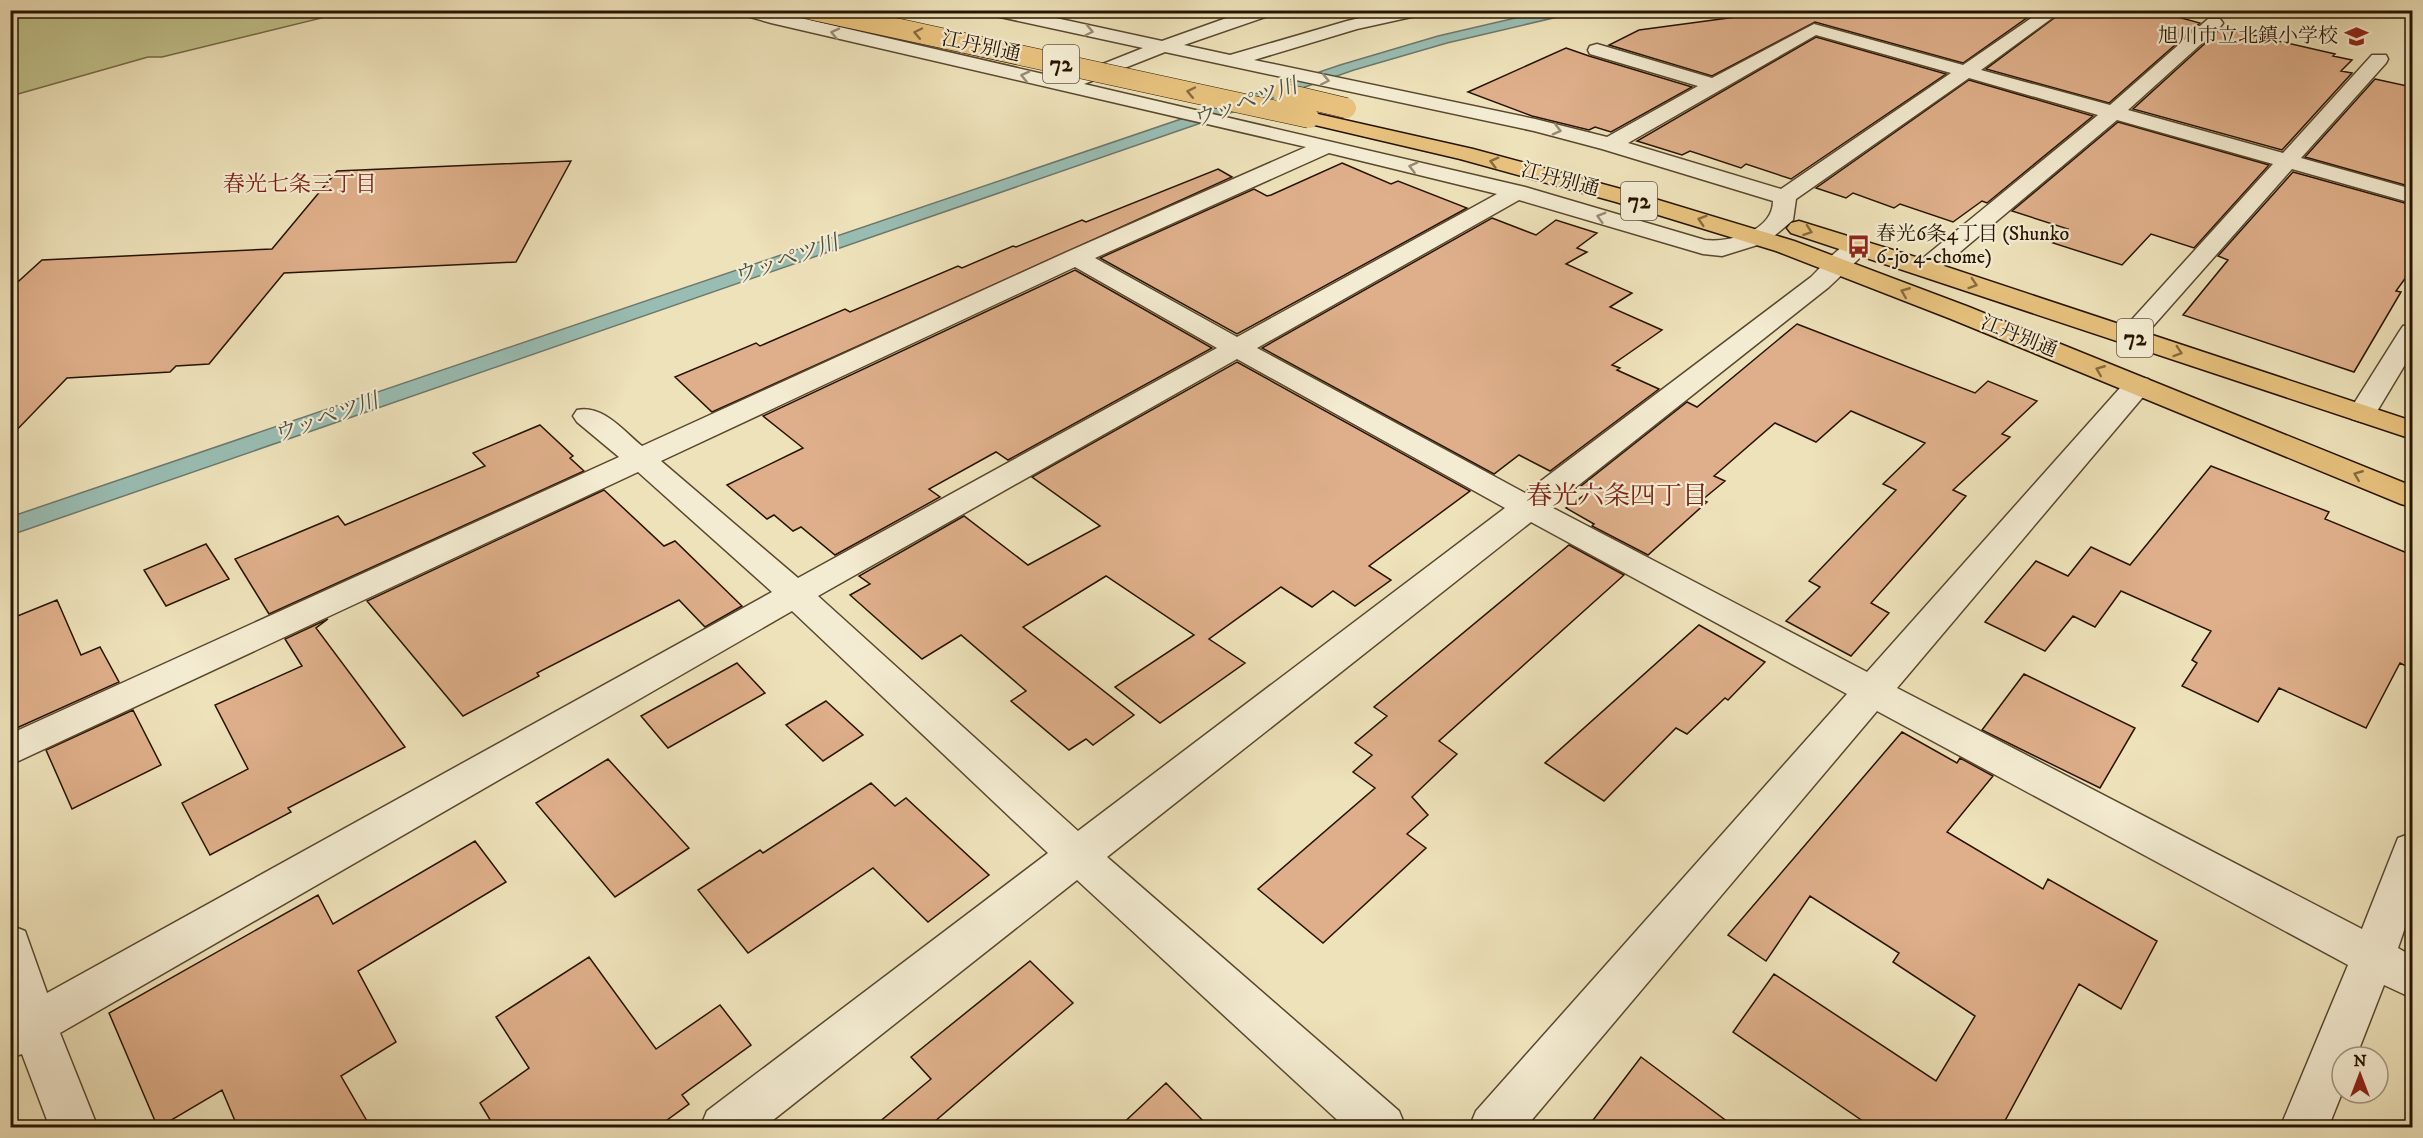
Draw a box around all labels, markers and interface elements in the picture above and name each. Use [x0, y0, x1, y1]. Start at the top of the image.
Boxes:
school or university icon: 旭川市立北鎮小学校 [2343, 23, 2369, 49]
one-way arrow [1084, 24, 1094, 37]
place label: 旭川市立北鎮小学校 [2158, 24, 2338, 49]
street label: 江丹別通 [939, 26, 1023, 68]
one-way arrow [830, 27, 840, 40]
one-way arrow [913, 28, 923, 41]
road number: 72 [1043, 45, 1079, 83]
one-way arrow [1020, 71, 1030, 84]
water label: ウッペツ川 [1189, 72, 1303, 134]
one-way arrow [1320, 73, 1330, 86]
one-way arrow [1186, 86, 1196, 99]
one-way arrow [1552, 123, 1562, 136]
one-way arrow [1489, 156, 1499, 169]
street label: 江丹別通 [1518, 158, 1602, 202]
one-way arrow [1408, 161, 1418, 174]
district label: 春光七条三丁目 [223, 171, 377, 198]
road number: 72 [1621, 182, 1657, 220]
one-way arrow [1597, 212, 1607, 224]
one-way arrow [1697, 215, 1708, 227]
place label: 春光6条4丁目 (Shunko 6-jo 4-chome) [1876, 222, 2069, 270]
one-way arrow [1802, 224, 1813, 236]
water label: ウッペツ川 [730, 229, 844, 291]
bus stop icon: 春光6条4丁目 (Shunko 6-jo 4-chome) [1845, 233, 1871, 259]
one-way arrow [1967, 276, 1978, 289]
one-way arrow [1900, 286, 1911, 299]
street label: 江丹別通 [1977, 310, 2061, 364]
road number: 72 [2117, 319, 2153, 357]
one-way arrow [2172, 345, 2183, 357]
one-way arrow [2095, 365, 2106, 377]
water label: ウッペツ川 [270, 387, 384, 449]
one-way arrow [2354, 470, 2365, 482]
district label: 春光六条四丁目 [1526, 480, 1708, 513]
north arrow [2330, 1045, 2390, 1105]
text: N [2353, 1051, 2367, 1071]

